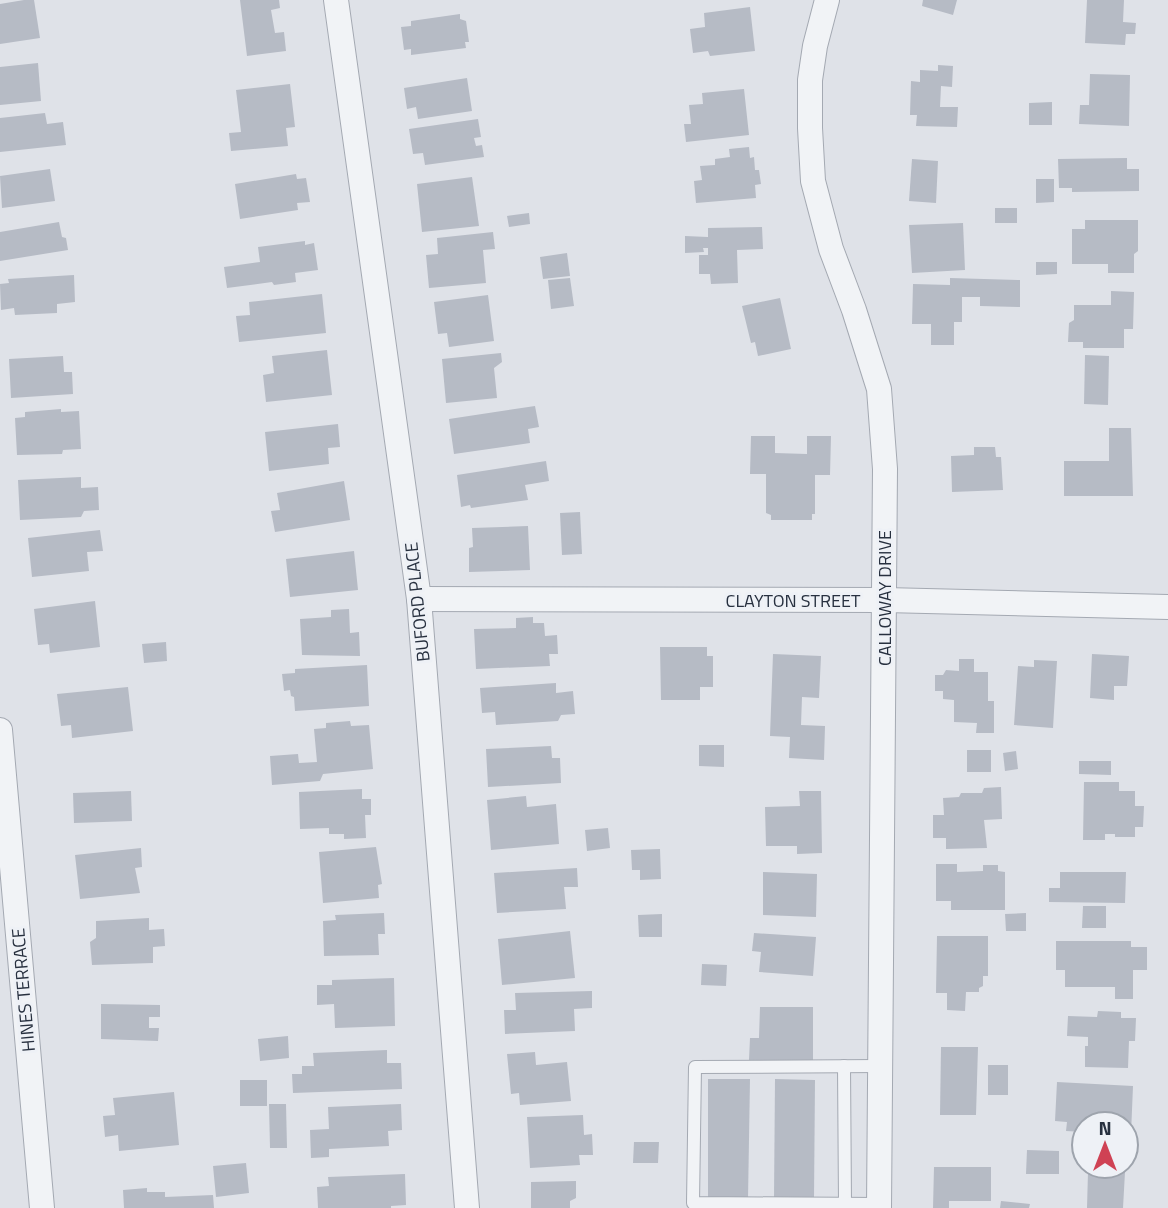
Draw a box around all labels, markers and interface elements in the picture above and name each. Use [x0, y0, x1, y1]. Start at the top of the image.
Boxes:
street label: CALLOWAY DRIVE [871, 530, 898, 666]
street label: BUFORD PLACE [397, 541, 437, 663]
street label: CLAYTON STREET [726, 587, 861, 614]
street label: HINES TERRACE [4, 927, 42, 1053]
north arrow [1070, 1110, 1140, 1180]
text: N [1098, 1113, 1112, 1142]

